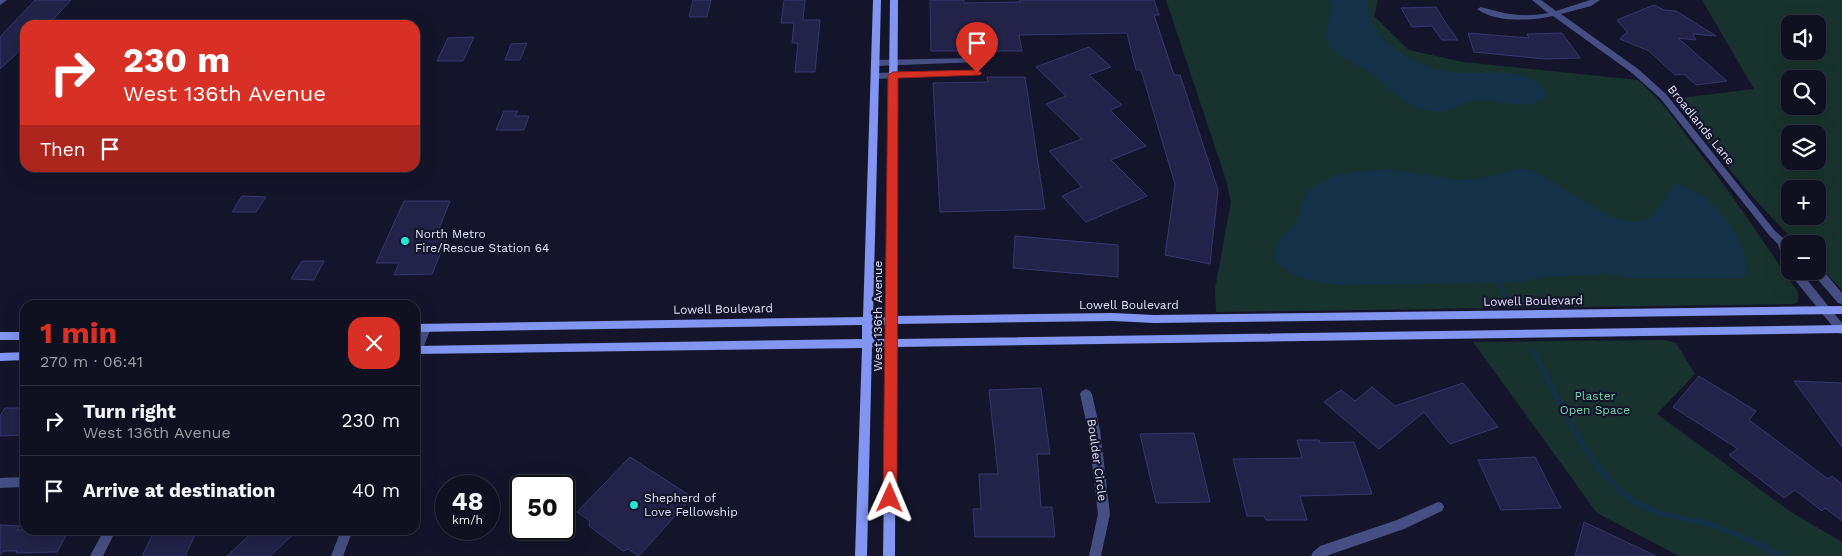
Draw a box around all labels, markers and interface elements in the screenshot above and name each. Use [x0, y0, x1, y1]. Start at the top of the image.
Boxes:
map controls [1781, 15, 1826, 280]
button: sound [1781, 15, 1826, 60]
pin [956, 22, 998, 73]
icon: arrive [963, 29, 991, 57]
text: 230 m [123, 39, 230, 81]
icon: right [40, 40, 105, 105]
button: search [1781, 70, 1826, 115]
text: West 136th Avenue [123, 81, 326, 106]
street label: Broadlands Lane [1665, 82, 1737, 168]
button: layers [1781, 125, 1826, 170]
icon: arrive [96, 135, 124, 163]
text: Then [40, 138, 86, 161]
button: + [1781, 180, 1826, 225]
place label: North Metro Fire/Rescue Station 64 [415, 227, 549, 255]
marker: North Metro Fire/Rescue Station 64 [399, 235, 411, 247]
button: − [1781, 235, 1826, 280]
street label: West 136th Avenue [871, 261, 885, 371]
street label: Lowell Boulevard [1483, 293, 1583, 309]
street label: Lowell Boulevard [1079, 298, 1179, 312]
street label: Lowell Boulevard [673, 301, 773, 317]
text: 1 min [40, 315, 117, 350]
button: close [348, 317, 400, 369]
text: 270 m · 06:41 [40, 352, 143, 371]
park label: Plaster Open Space [1560, 389, 1630, 417]
text: Turn right [83, 400, 176, 423]
icon: right [40, 407, 68, 435]
text: 230 m [341, 409, 400, 432]
street label: Boulder Circle [1084, 418, 1110, 502]
text: West 136th Avenue [83, 423, 231, 442]
position arrow [863, 471, 915, 523]
speed limit sign: 50 [510, 475, 575, 540]
icon: arrive [40, 477, 68, 505]
text: Arrive at destination [83, 479, 275, 502]
text: 40 m [352, 479, 400, 502]
text: 48 [452, 487, 483, 516]
place label: Shepherd of Love Fellowship [644, 491, 738, 519]
marker: Shepherd of Love Fellowship [628, 499, 640, 511]
text: km/h [452, 513, 483, 527]

